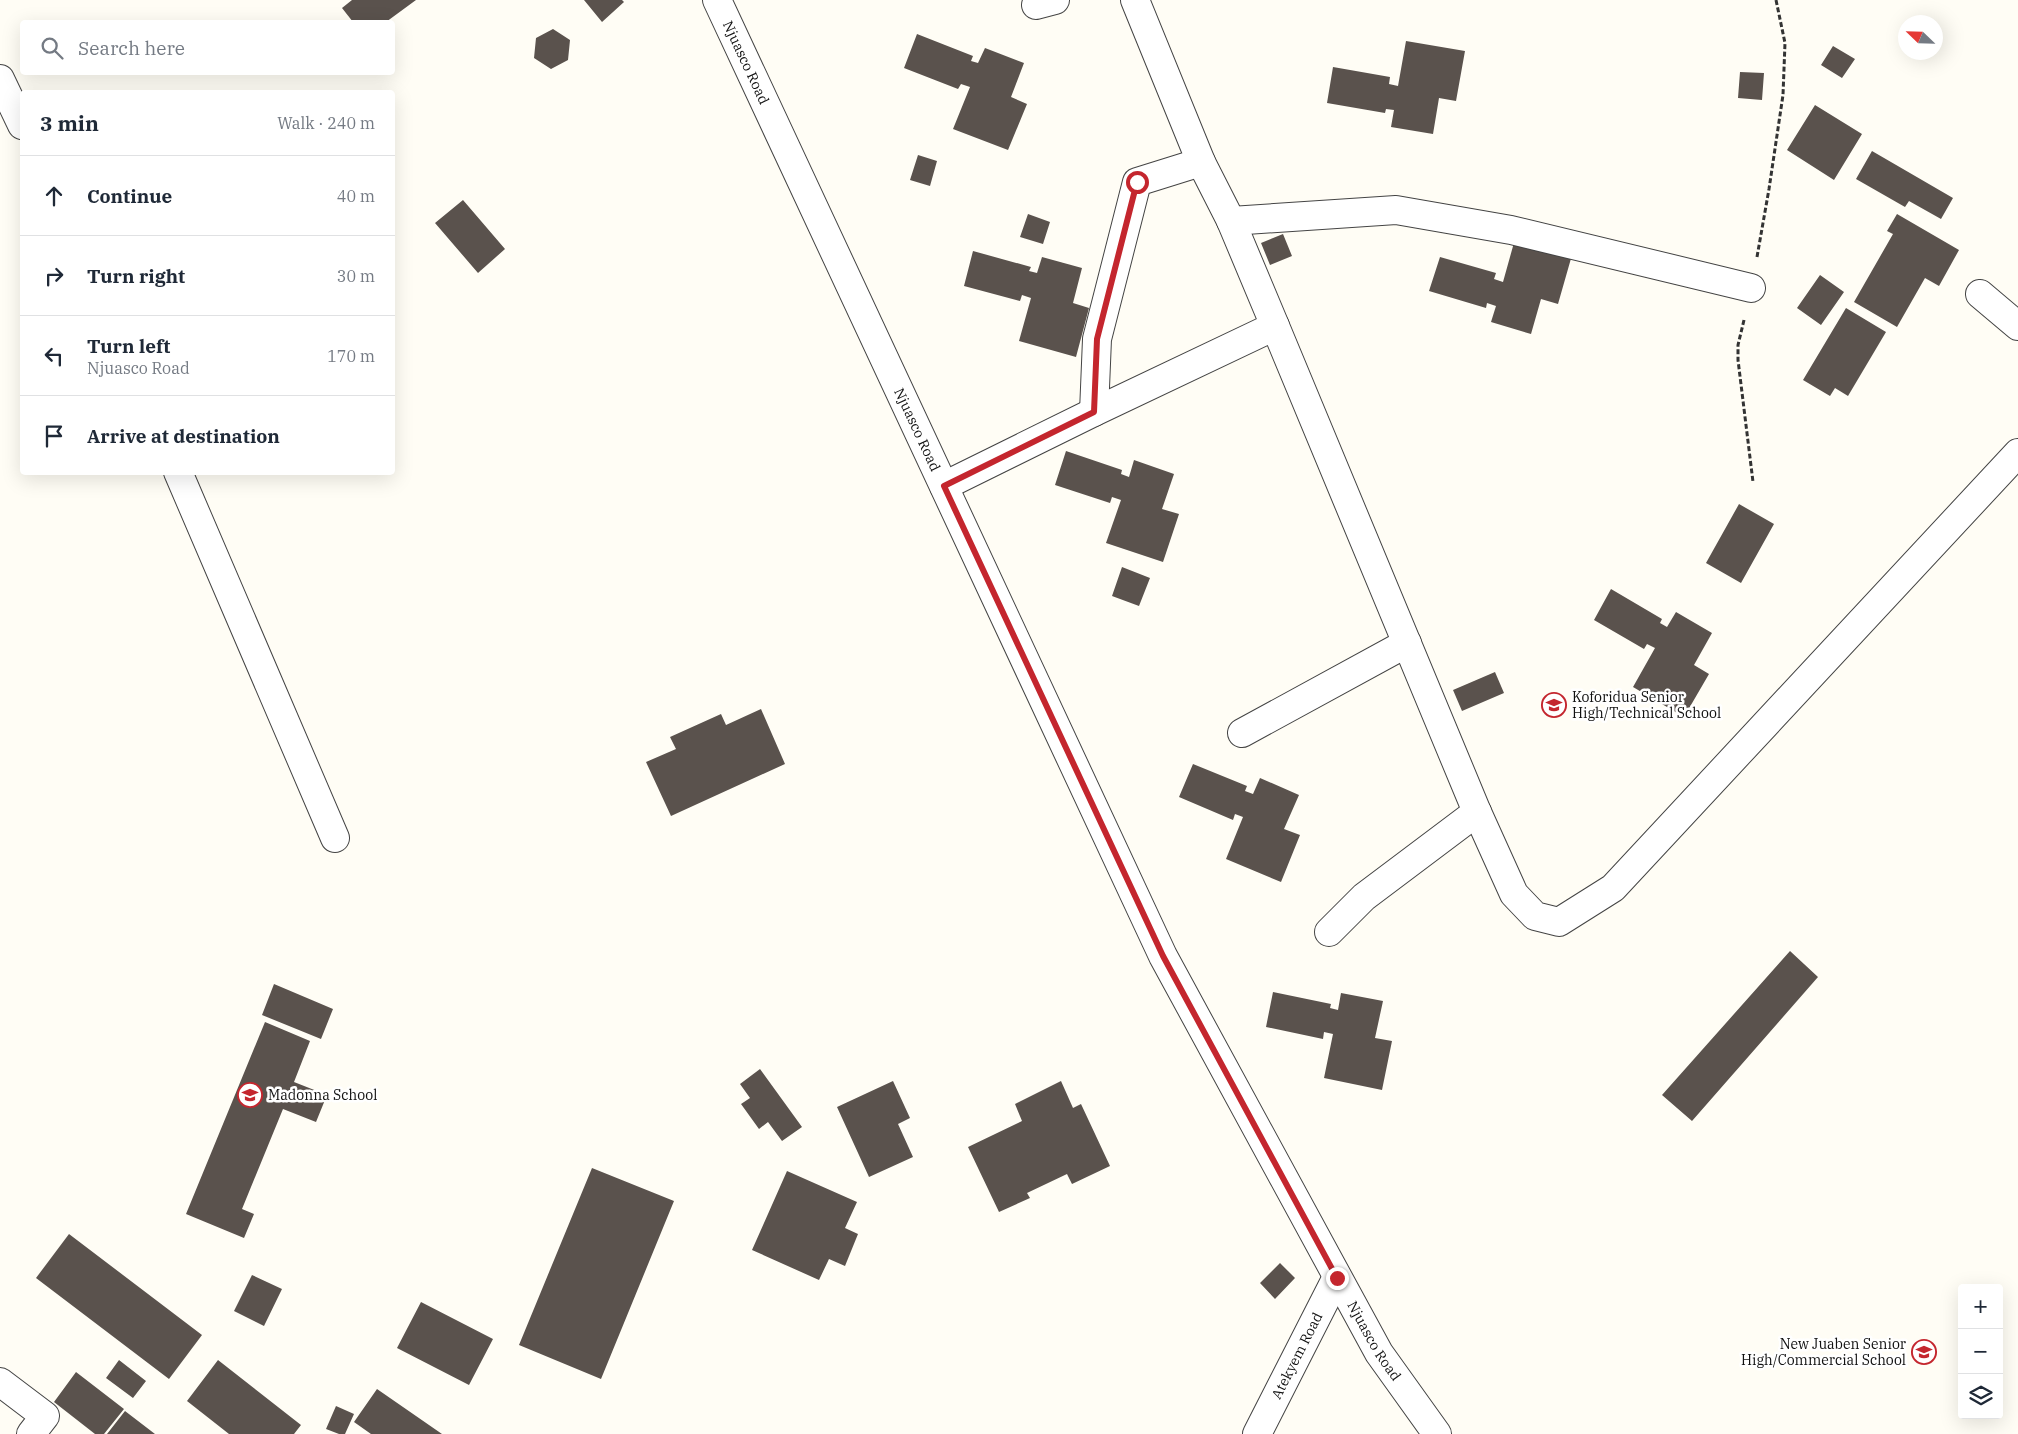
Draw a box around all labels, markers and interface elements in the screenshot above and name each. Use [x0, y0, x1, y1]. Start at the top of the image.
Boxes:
north arrow [1898, 15, 1943, 60]
street label: Njuasco Road [719, 18, 774, 108]
search box [20, 20, 395, 75]
icon: search [38, 34, 66, 62]
text: Search here [78, 36, 185, 60]
text: 3 min [40, 109, 99, 137]
text: Walk · 240 m [277, 113, 375, 133]
route start [1126, 171, 1149, 194]
icon: ahead [40, 182, 68, 210]
text: Continue [87, 184, 172, 208]
text: 40 m [337, 186, 375, 206]
icon: right [40, 262, 68, 290]
text: Turn right [87, 264, 185, 288]
text: 30 m [337, 266, 375, 286]
text: Turn left [87, 334, 170, 358]
icon: left [40, 342, 68, 370]
text: 170 m [327, 346, 375, 366]
text: Njuasco Road [87, 358, 190, 378]
street label: Njuasco Road [890, 385, 945, 475]
icon: arrive [40, 422, 68, 450]
text: Arrive at destination [87, 424, 280, 448]
place label: Koforidua Senior High/Technical School [1572, 688, 1721, 722]
school or university icon: Koforidua Senior High/Technical School [1541, 692, 1567, 718]
school or university icon: Madonna School [237, 1082, 263, 1108]
place label: Madonna School [268, 1086, 377, 1104]
route end [1326, 1267, 1349, 1290]
map controls [1958, 1284, 2003, 1419]
button: + [1958, 1284, 2003, 1329]
street label: Njuasco Road [1343, 1298, 1405, 1385]
street label: Atekyem Road [1267, 1309, 1327, 1402]
button: − [1958, 1329, 2003, 1374]
place label: New Juaben Senior High/Commercial School [1741, 1335, 1907, 1369]
school or university icon: New Juaben Senior High/Commercial School [1911, 1339, 1937, 1365]
button: layers [1958, 1374, 2003, 1419]

